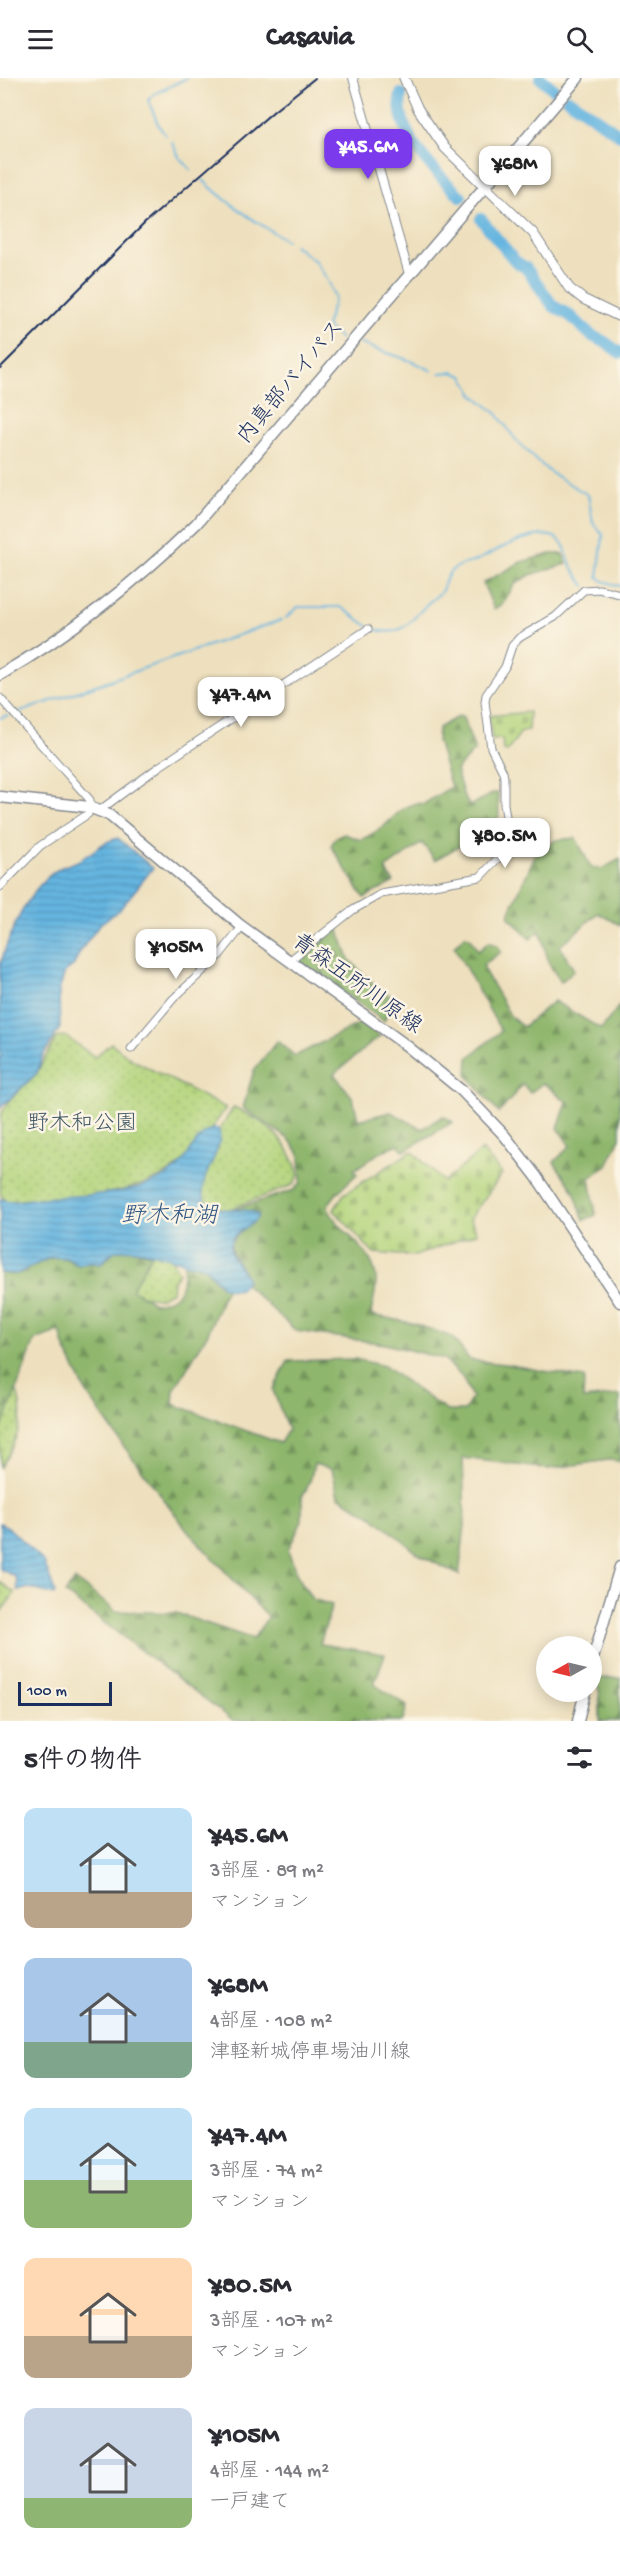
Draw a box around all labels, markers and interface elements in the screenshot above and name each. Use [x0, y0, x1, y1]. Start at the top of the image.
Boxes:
icon: menu [24, 23, 57, 56]
text: Casavia [266, 23, 354, 55]
icon: search [563, 23, 596, 56]
pin: ¥45.6M [319, 129, 417, 180]
text: ¥45.6M [338, 137, 398, 160]
pin: ¥68M [479, 146, 551, 197]
text: ¥68M [493, 154, 537, 177]
street label: 内真部バイパス [232, 315, 351, 450]
pin: ¥47.4M [192, 677, 290, 728]
text: ¥47.4M [212, 685, 270, 708]
pin: ¥80.5M [456, 818, 554, 869]
text: ¥80.5M [474, 826, 536, 849]
street label: 青森五所川原線 [286, 928, 427, 1041]
pin: ¥105M [134, 929, 218, 980]
text: ¥105M [149, 937, 203, 960]
park label: 野木和公園 [27, 1111, 137, 1138]
water label: 野木和湖 [121, 1202, 219, 1232]
north arrow [536, 1636, 602, 1702]
map controls [536, 1636, 602, 1702]
scale bar [18, 1679, 112, 1706]
text: 100 m [27, 1683, 67, 1702]
icon: filters [563, 1741, 596, 1774]
text: 5件の物件 [24, 1747, 142, 1778]
text: ¥45.6M [210, 1822, 287, 1853]
icon: home [72, 1832, 144, 1904]
text: 3部屋 · 89 m² [210, 1861, 324, 1884]
text: マンション [210, 1892, 309, 1915]
text: ¥68M [210, 1972, 268, 2003]
icon: home [72, 1982, 144, 2054]
text: 4部屋 · 108 m² [210, 2011, 332, 2034]
text: 津軽新城停車場油川線 [210, 2042, 410, 2065]
text: ¥47.4M [210, 2122, 286, 2153]
icon: home [72, 2132, 144, 2204]
text: 3部屋 · 74 m² [210, 2161, 323, 2184]
text: マンション [210, 2192, 309, 2215]
text: ¥80.5M [210, 2272, 291, 2303]
icon: home [72, 2282, 144, 2354]
text: 3部屋 · 107 m² [210, 2311, 333, 2334]
text: マンション [210, 2342, 309, 2365]
text: ¥105M [210, 2422, 279, 2453]
icon: home [72, 2432, 144, 2504]
text: 4部屋 · 144 m² [210, 2461, 329, 2484]
text: 一戸建て [210, 2492, 290, 2515]

